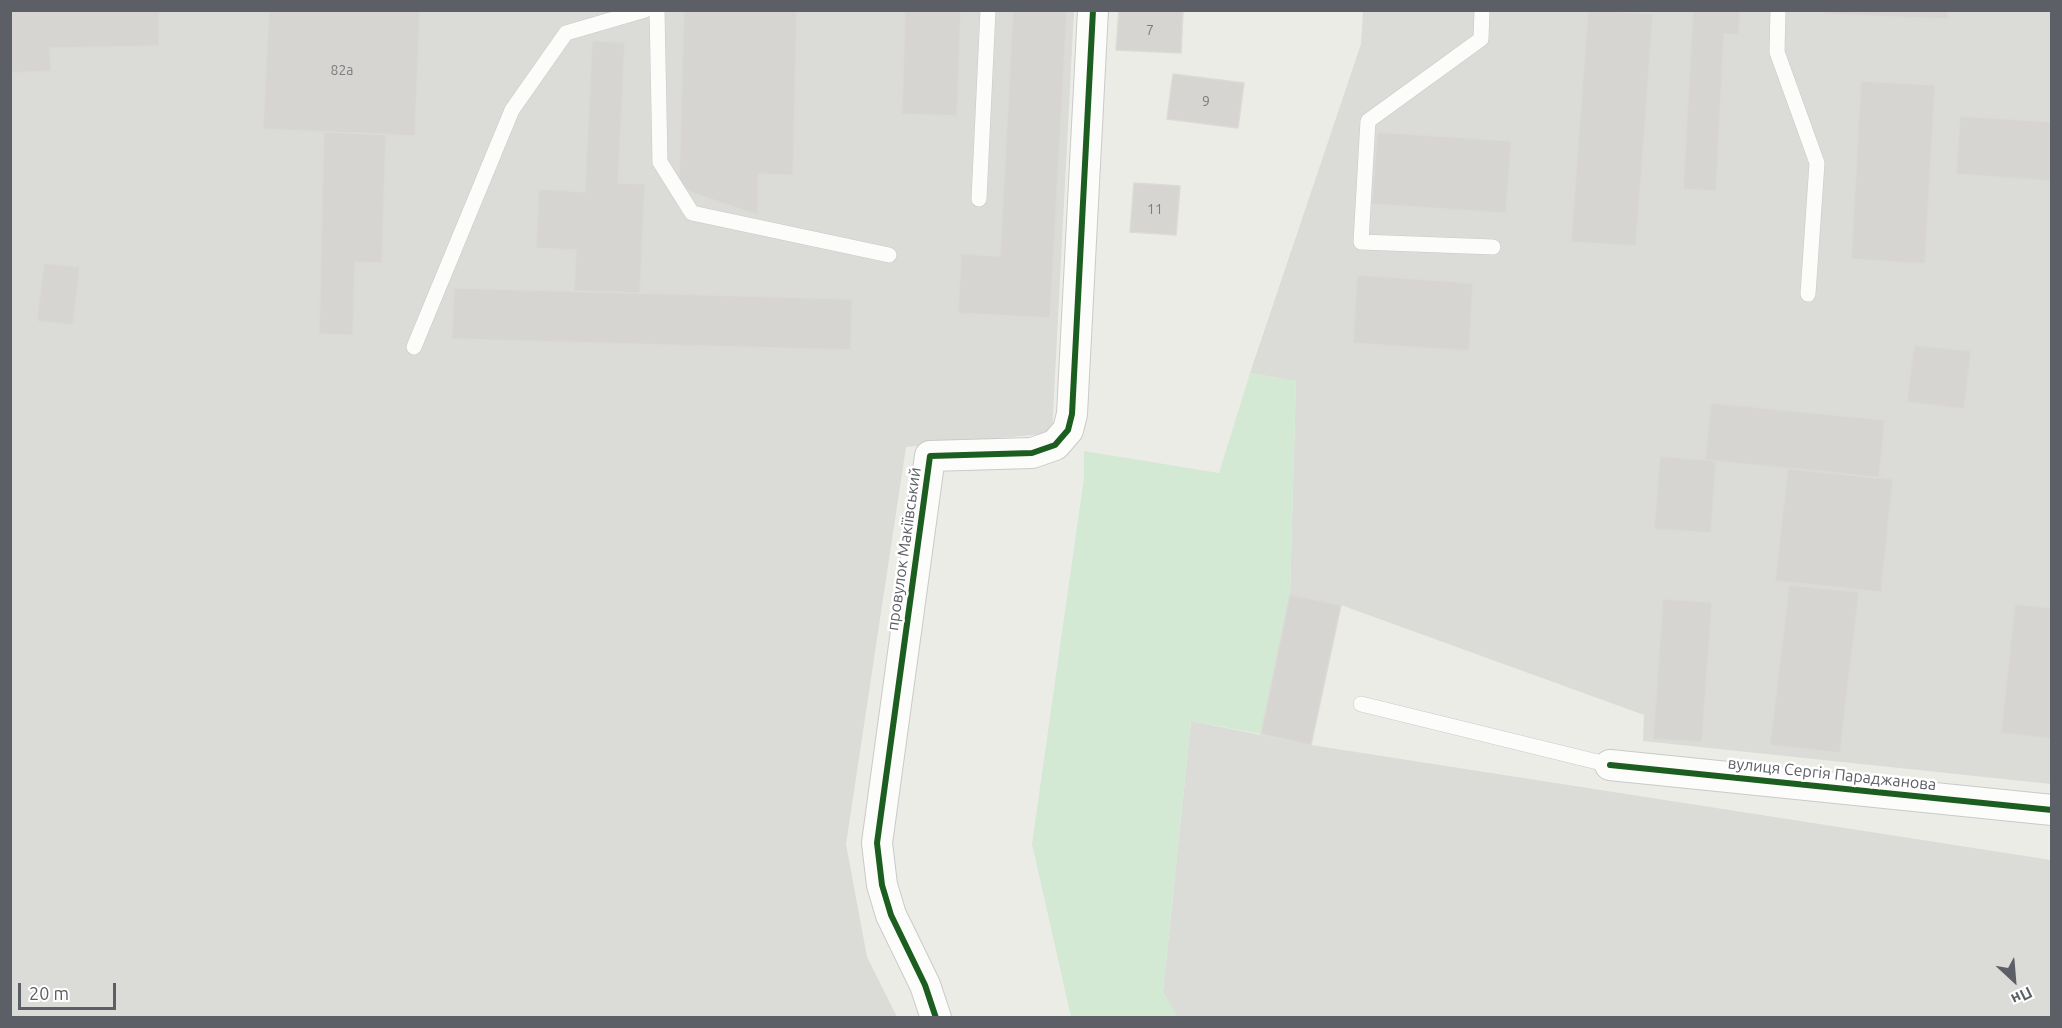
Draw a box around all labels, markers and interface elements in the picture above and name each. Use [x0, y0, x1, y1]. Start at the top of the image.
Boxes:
house number: 7 [1146, 22, 1154, 38]
house number: 82а [331, 62, 353, 78]
house number: 9 [1202, 93, 1210, 109]
house number: 11 [1147, 201, 1163, 217]
street label: провулок Макіївський [883, 466, 925, 632]
street label: вулиця Сергія Параджанова [1727, 753, 1937, 795]
north arrow [1984, 950, 2044, 1010]
scale bar [21, 971, 118, 1009]
text: 20 m [29, 983, 69, 1003]
text: Пн [2009, 983, 2035, 1009]

